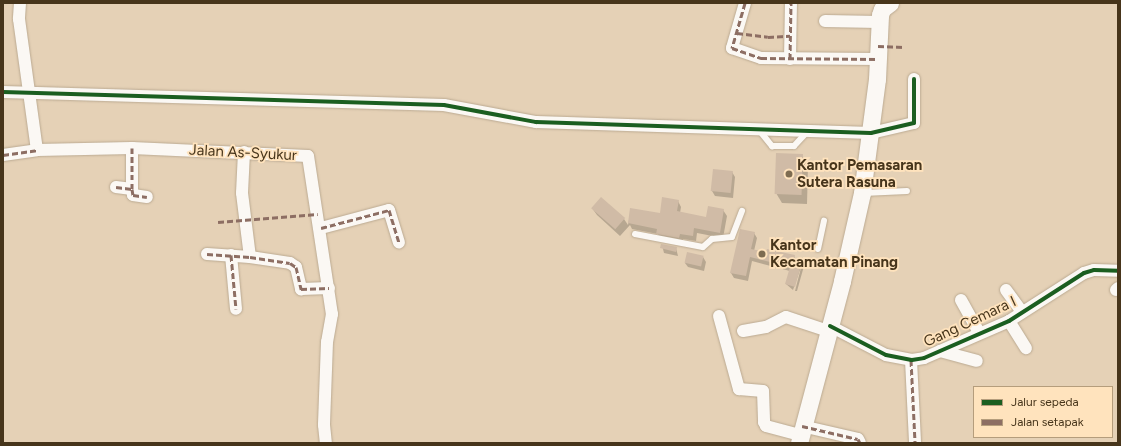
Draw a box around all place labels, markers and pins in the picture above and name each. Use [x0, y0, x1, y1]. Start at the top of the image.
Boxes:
place label: Kantor Pemasaran Sutera Rasuna [797, 156, 922, 191]
marker: Kantor Pemasaran Sutera Rasuna [784, 169, 794, 179]
place label: Kantor Kecamatan Pinang [770, 236, 898, 271]
marker: Kantor Kecamatan Pinang [757, 249, 767, 259]

